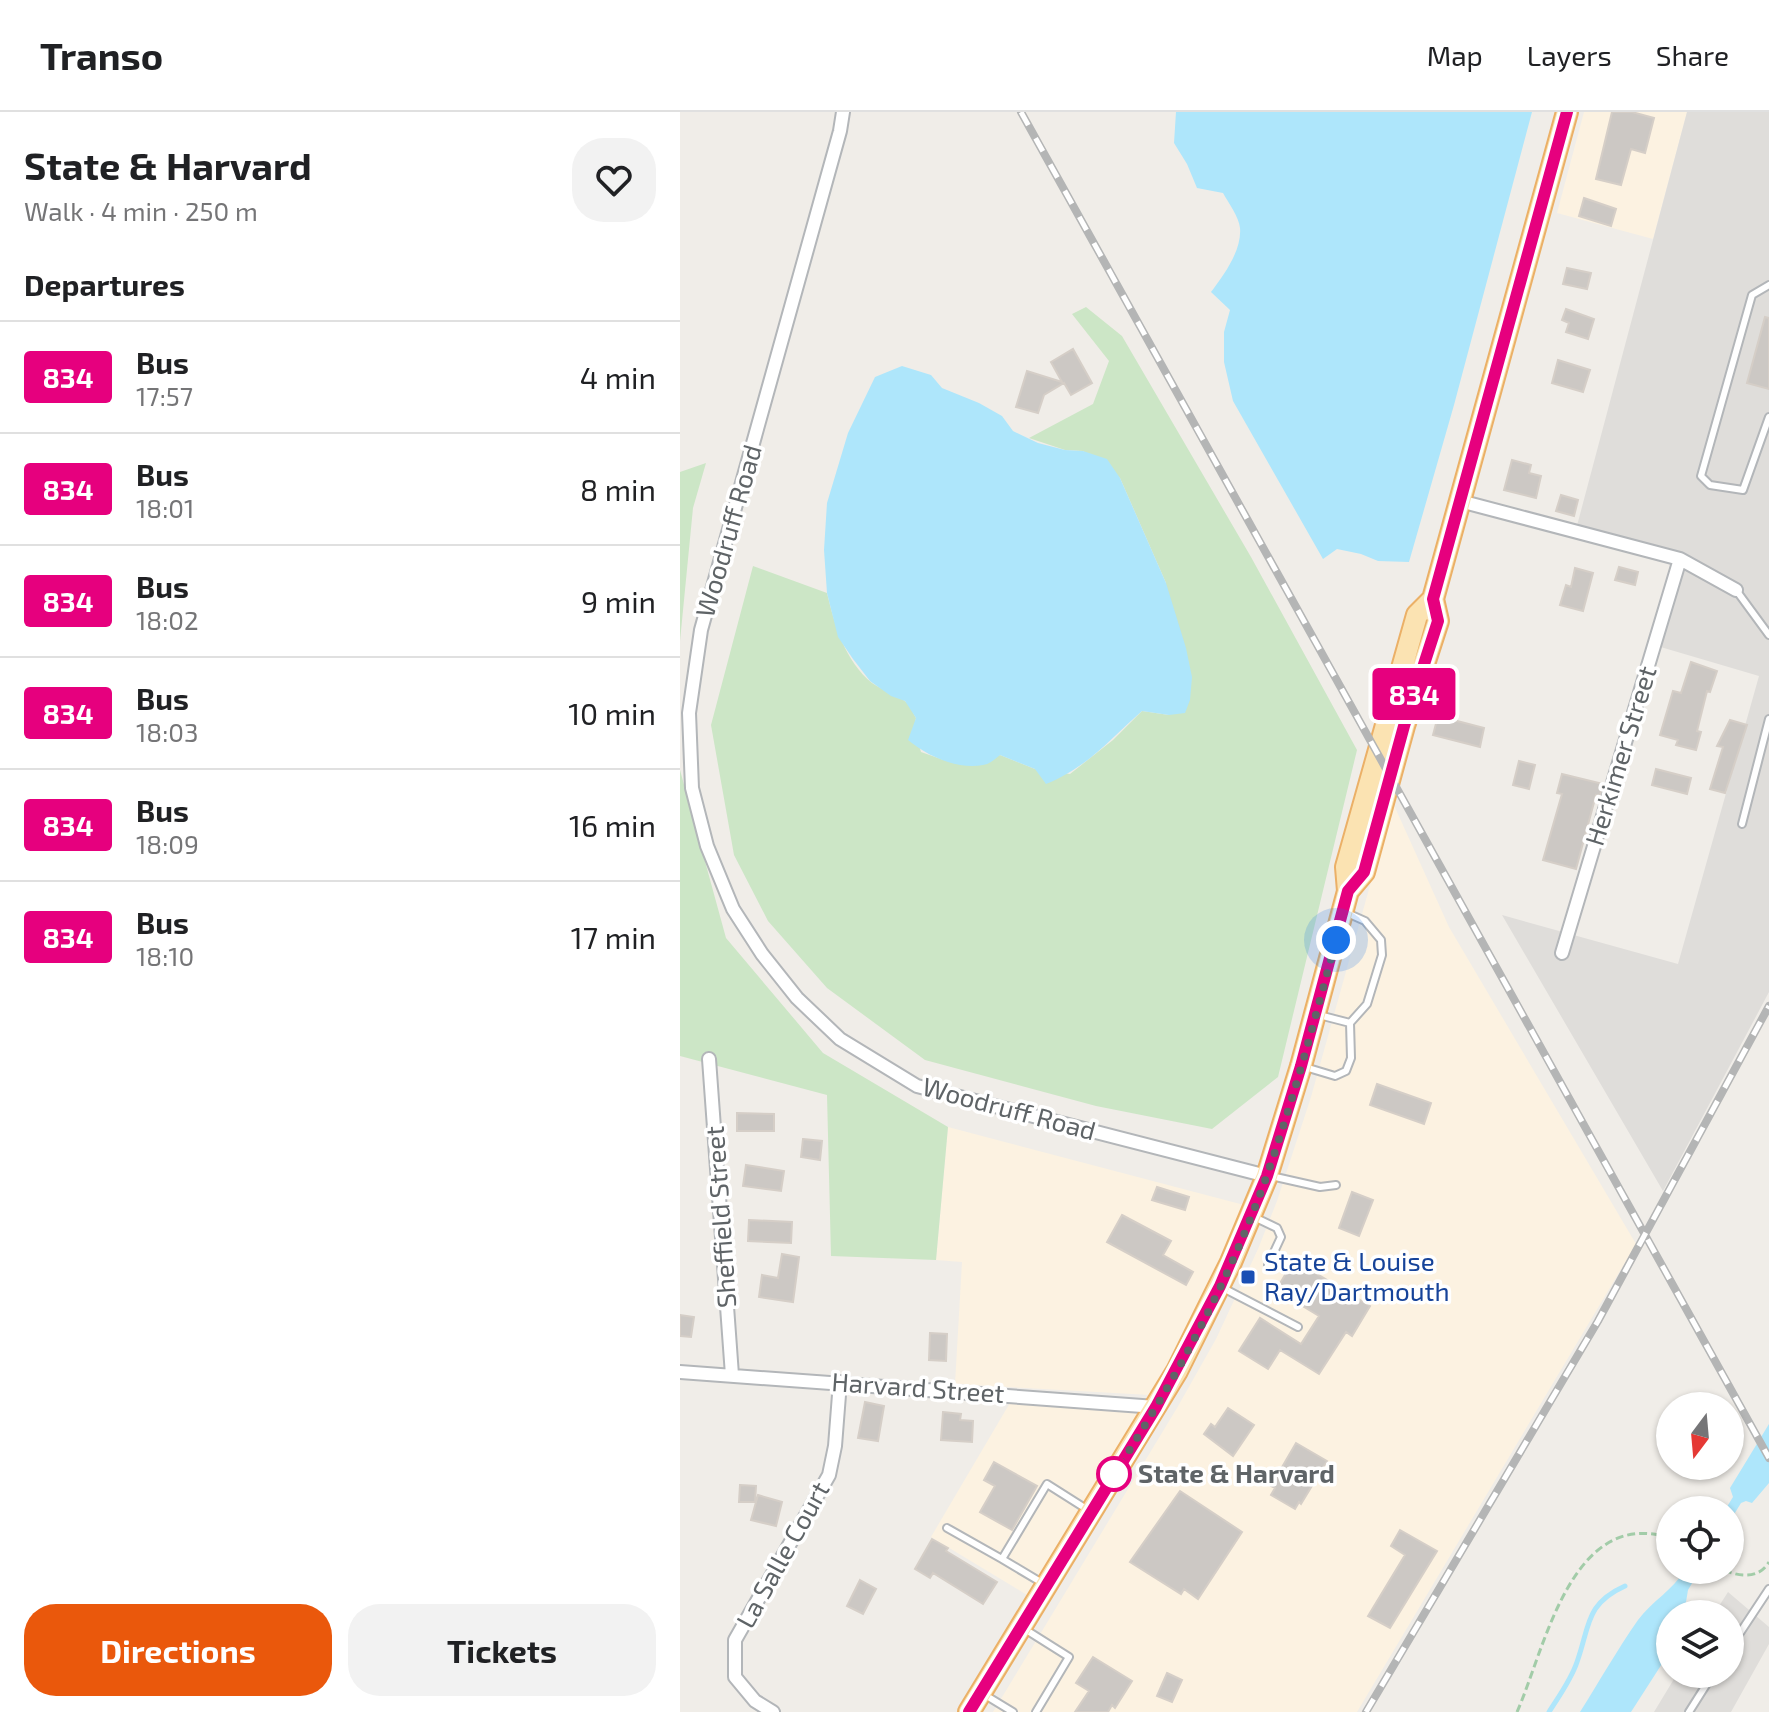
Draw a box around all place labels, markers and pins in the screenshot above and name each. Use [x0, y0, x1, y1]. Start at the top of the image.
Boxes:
place label: State & Louise Ray/Dartmouth [1264, 1245, 1450, 1306]
marker: State & Louise Ray/Dartmouth [1239, 1268, 1257, 1286]
marker: State & Harvard [1097, 1457, 1131, 1491]
place label: State & Harvard [1138, 1457, 1335, 1488]

